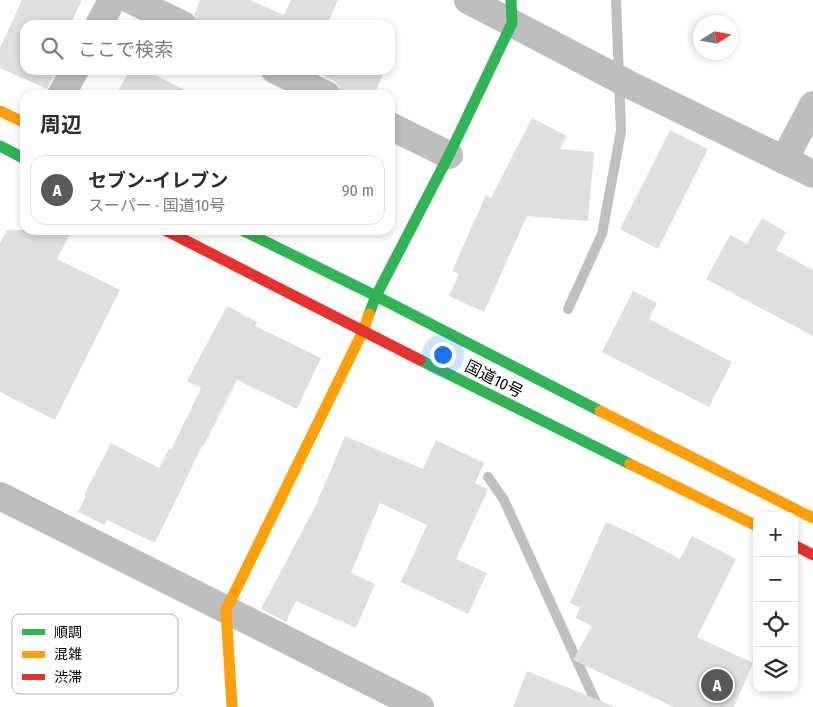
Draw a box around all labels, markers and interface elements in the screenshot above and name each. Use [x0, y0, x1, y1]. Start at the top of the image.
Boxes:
north arrow [693, 15, 738, 60]
search box [20, 20, 395, 75]
icon: search [38, 34, 66, 62]
text: ここで検索 [78, 38, 173, 61]
text: 周辺 [40, 112, 82, 138]
text: セブン-イレブン [88, 169, 228, 192]
text: A [53, 181, 61, 200]
text: 90 m [342, 181, 374, 200]
text: スーパー · 国道10号 [88, 196, 225, 215]
your location [430, 342, 456, 368]
street label: 国道10号 [462, 356, 526, 402]
map controls [753, 512, 798, 692]
button: + [753, 512, 798, 557]
button: − [753, 557, 798, 602]
button: locate [753, 602, 798, 647]
legend [12, 614, 178, 694]
text: 順調 [54, 624, 82, 641]
text: 混雑 [54, 646, 82, 663]
button: layers [753, 647, 798, 692]
pin: A [701, 666, 733, 704]
text: 渋滞 [54, 669, 82, 686]

